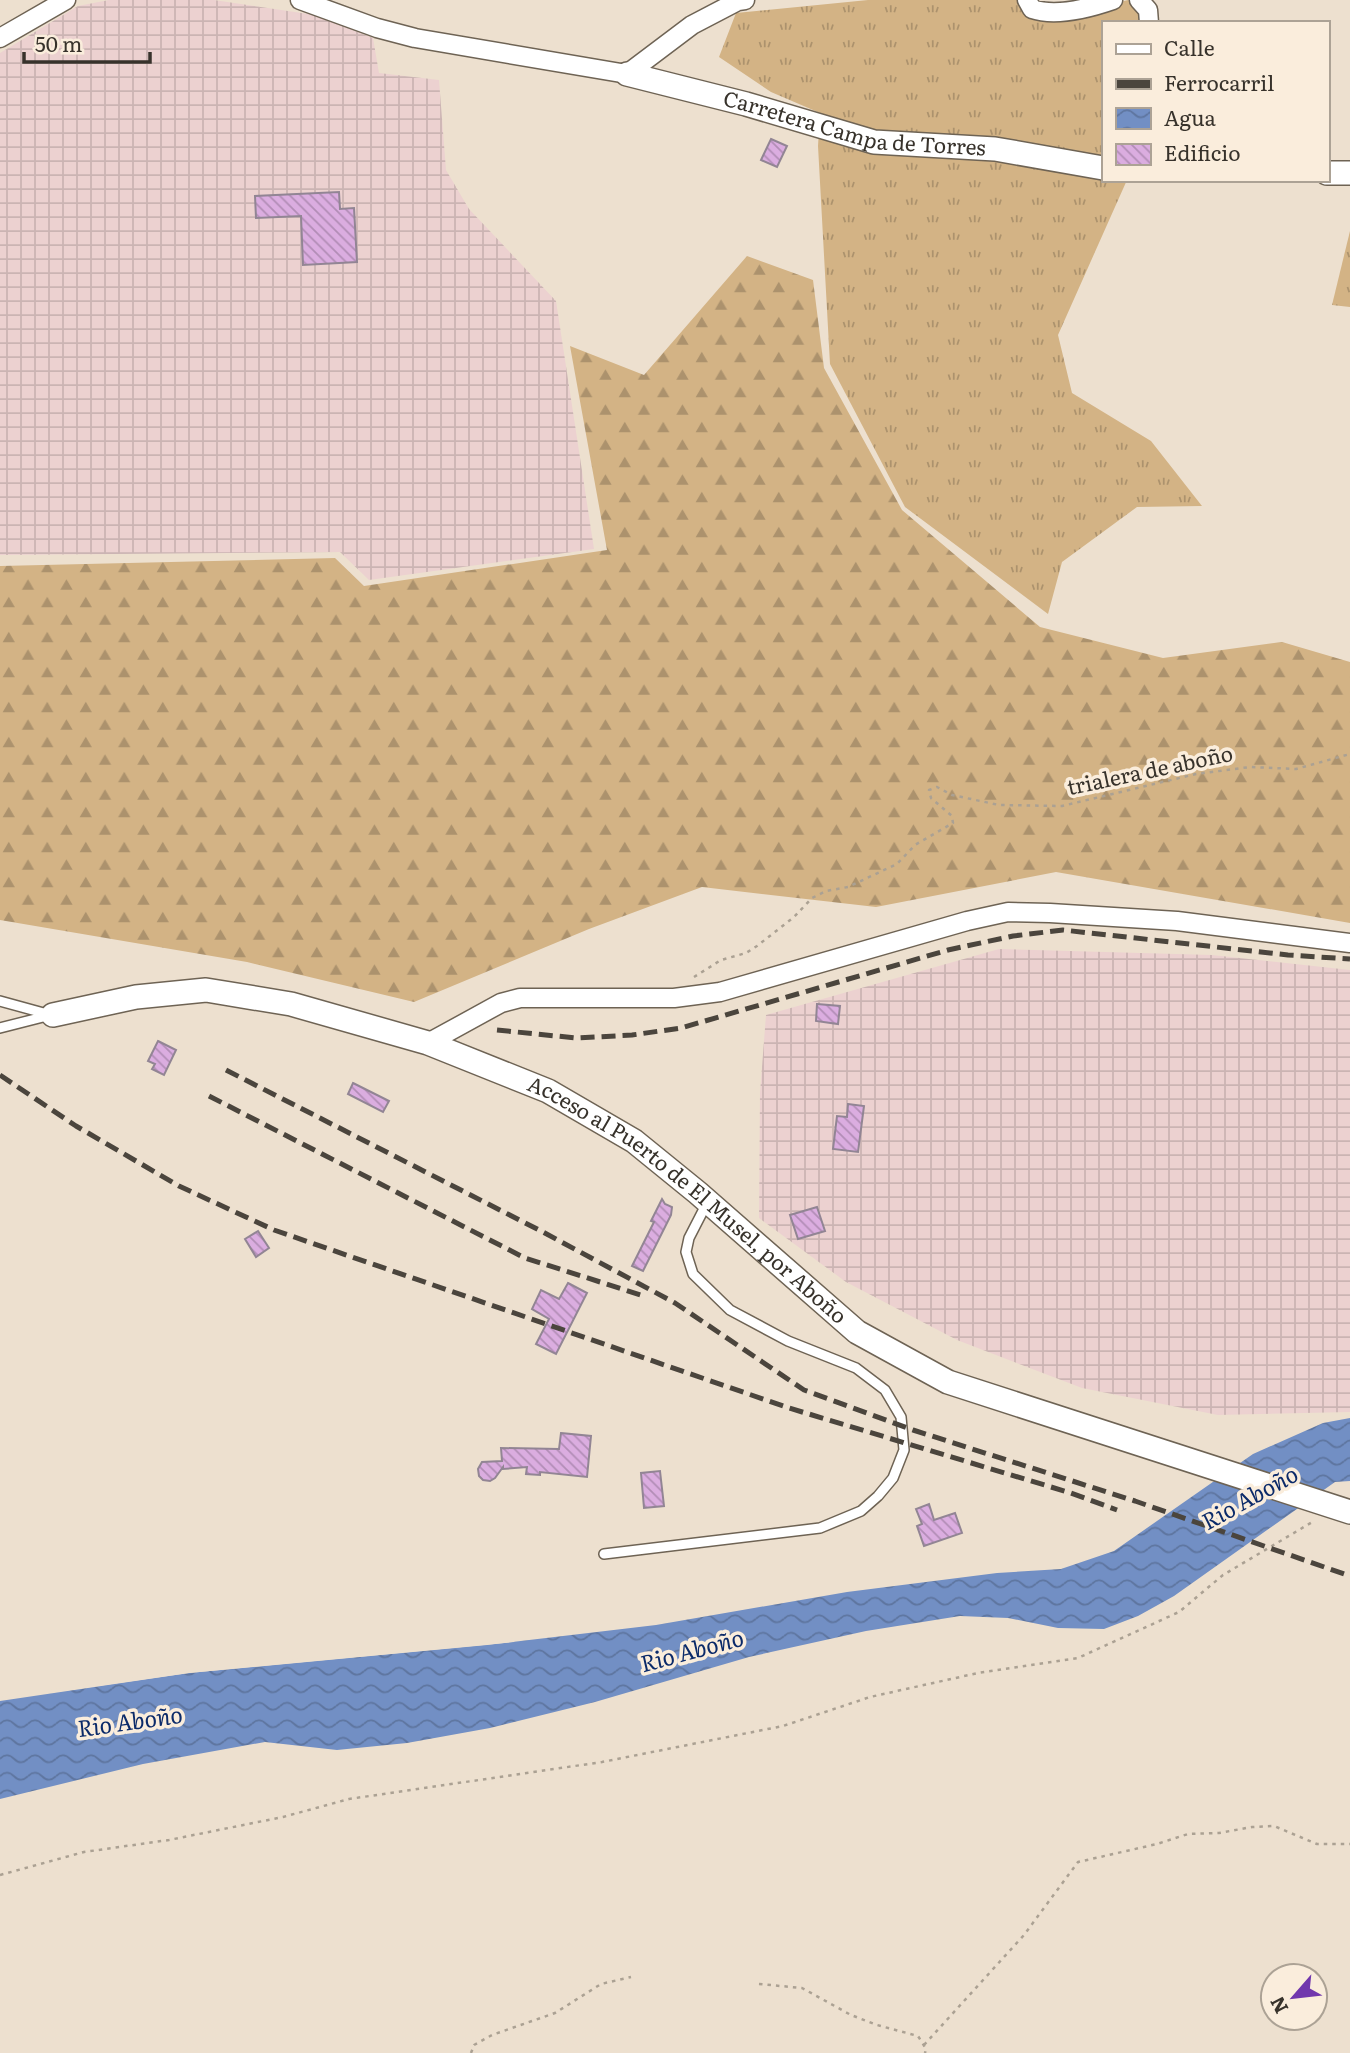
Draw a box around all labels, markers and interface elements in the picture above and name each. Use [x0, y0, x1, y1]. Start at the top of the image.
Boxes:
scale bar [24, 21, 150, 65]
legend [1102, 21, 1329, 182]
text: 50 m [35, 27, 82, 58]
text: Calle [1164, 31, 1215, 62]
text: Ferrocarril [1164, 66, 1274, 97]
street label: Carretera Campa de Torres [721, 81, 987, 161]
text: Agua [1164, 101, 1216, 132]
text: Edificio [1164, 136, 1240, 167]
street label: trialera de aboño [1064, 736, 1235, 801]
street label: Acceso al Puerto de El Musel, por Aboño [524, 1066, 855, 1330]
water label: Rio Aboño [1194, 1456, 1304, 1537]
water label: Rio Aboño [636, 1619, 747, 1679]
water label: Rio Aboño [75, 1696, 185, 1744]
north arrow [1259, 1962, 1329, 2032]
text: N [1262, 1992, 1294, 2019]

